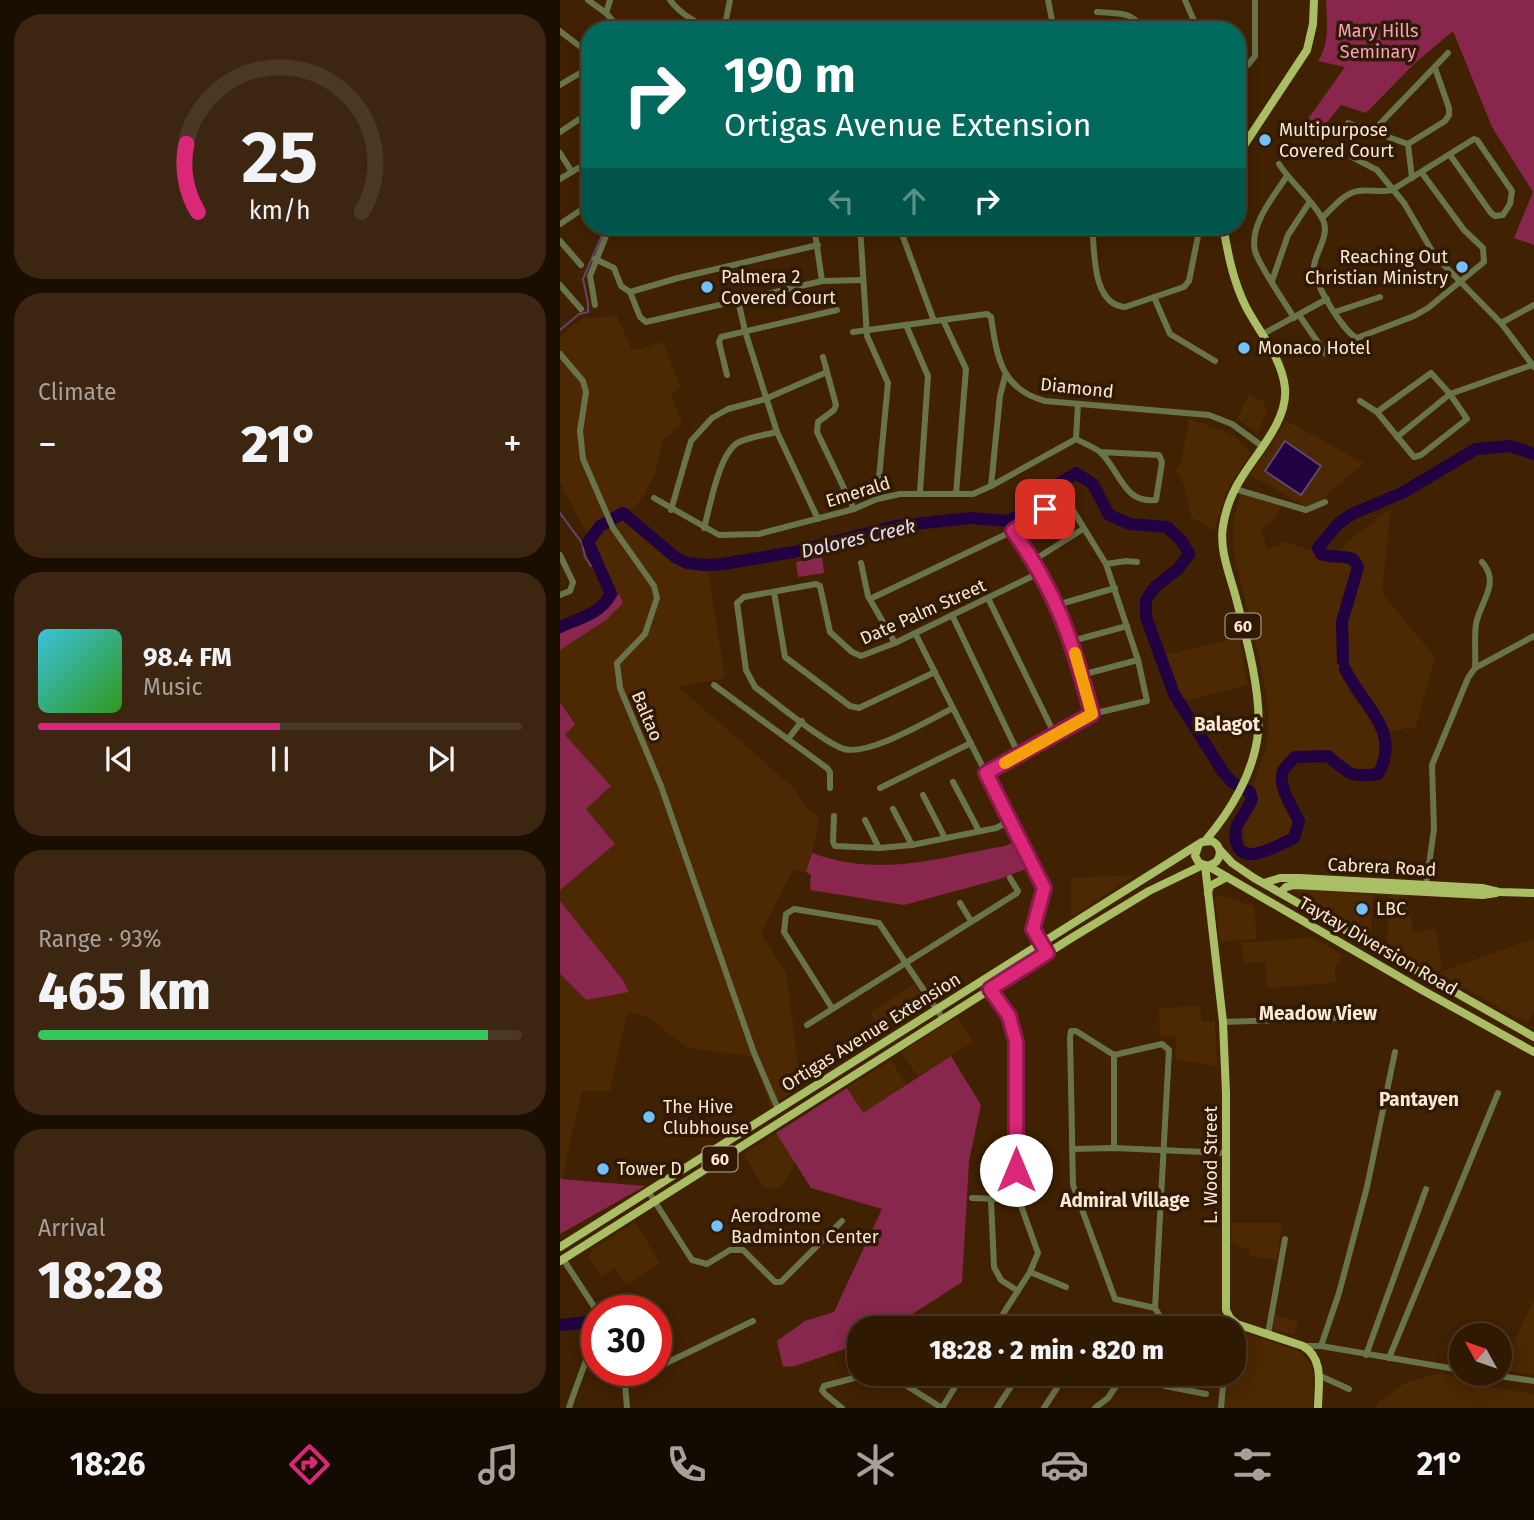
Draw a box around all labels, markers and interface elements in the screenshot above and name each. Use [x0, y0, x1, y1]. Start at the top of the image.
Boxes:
park label: Mary Hills Seminary [1338, 20, 1418, 63]
text: 190 m [724, 46, 856, 105]
icon: right [609, 49, 700, 140]
text: Ortigas Avenue Extension [724, 106, 1092, 144]
text: 25 [242, 115, 318, 202]
place label: Multipurpose Covered Court [1279, 119, 1394, 162]
marker: Multipurpose Covered Court [1257, 132, 1273, 148]
icon: left [822, 182, 860, 220]
icon: ahead [895, 182, 933, 220]
icon: right [968, 182, 1006, 220]
text: km/h [249, 196, 311, 226]
place label: Reaching Out Christian Ministry [1305, 246, 1448, 289]
marker: Reaching Out Christian Ministry [1454, 259, 1470, 275]
place label: Palmera 2 Covered Court [721, 266, 836, 309]
marker: Palmera 2 Covered Court [699, 279, 715, 295]
place label: Monaco Hotel [1258, 337, 1370, 359]
marker: Monaco Hotel [1236, 340, 1252, 356]
street label: Diamond [1039, 373, 1115, 403]
text: Climate [38, 378, 117, 406]
text: 21° [241, 413, 319, 476]
text: − [38, 421, 57, 467]
text: + [503, 421, 522, 467]
street label: Emerald [823, 472, 893, 512]
pin [1015, 479, 1075, 539]
icon: arrive [1026, 490, 1064, 528]
water label: Dolores Creek [799, 514, 917, 563]
street label: Date Palm Street [857, 574, 990, 650]
road number: 60 [1226, 614, 1260, 638]
text: 98.4 FM [143, 642, 232, 673]
text: Music [143, 673, 203, 701]
street label: Baltao [627, 688, 667, 744]
district label: Balagot [1194, 713, 1261, 736]
icon: previous [100, 740, 138, 778]
icon: pause [261, 740, 299, 778]
icon: next [422, 740, 460, 778]
street label: Cabrera Road [1327, 853, 1437, 881]
street label: Taytay Diversion Road [1295, 892, 1461, 1000]
place label: LBC [1376, 898, 1406, 920]
marker: LBC [1354, 901, 1370, 917]
text: Range · 93% [38, 925, 162, 953]
text: 465 km [38, 960, 211, 1023]
street label: Ortigas Avenue Extension [777, 968, 965, 1096]
district label: Meadow View [1259, 1002, 1378, 1025]
district label: Pantayen [1379, 1088, 1459, 1111]
place label: The Hive Clubhouse [663, 1096, 749, 1139]
street label: L. Wood Street [1200, 1105, 1222, 1224]
marker: The Hive Clubhouse [641, 1109, 657, 1125]
position arrow [979, 1133, 1053, 1207]
road number: 60 [702, 1147, 738, 1172]
place label: Tower D [617, 1158, 682, 1180]
marker: Tower D [595, 1161, 611, 1177]
district label: Admiral Village [1059, 1189, 1190, 1212]
place label: Aerodrome Badminton Center [731, 1205, 879, 1248]
text: Arrival [38, 1214, 105, 1242]
marker: Aerodrome Badminton Center [709, 1218, 725, 1234]
text: 18:28 [38, 1249, 164, 1312]
speed limit sign: 30 [581, 1295, 672, 1386]
north arrow [1449, 1323, 1512, 1386]
map controls [1449, 1323, 1512, 1386]
text: 18:28 · 2 min · 820 m [929, 1335, 1164, 1366]
icon: directions [285, 1440, 334, 1489]
icon: music [474, 1440, 523, 1489]
icon: phone [662, 1440, 711, 1489]
icon: climate [851, 1440, 900, 1489]
icon: car [1040, 1440, 1089, 1489]
icon: filters [1228, 1440, 1277, 1489]
text: 18:26 [70, 1445, 146, 1483]
text: 21° [1417, 1445, 1464, 1483]

